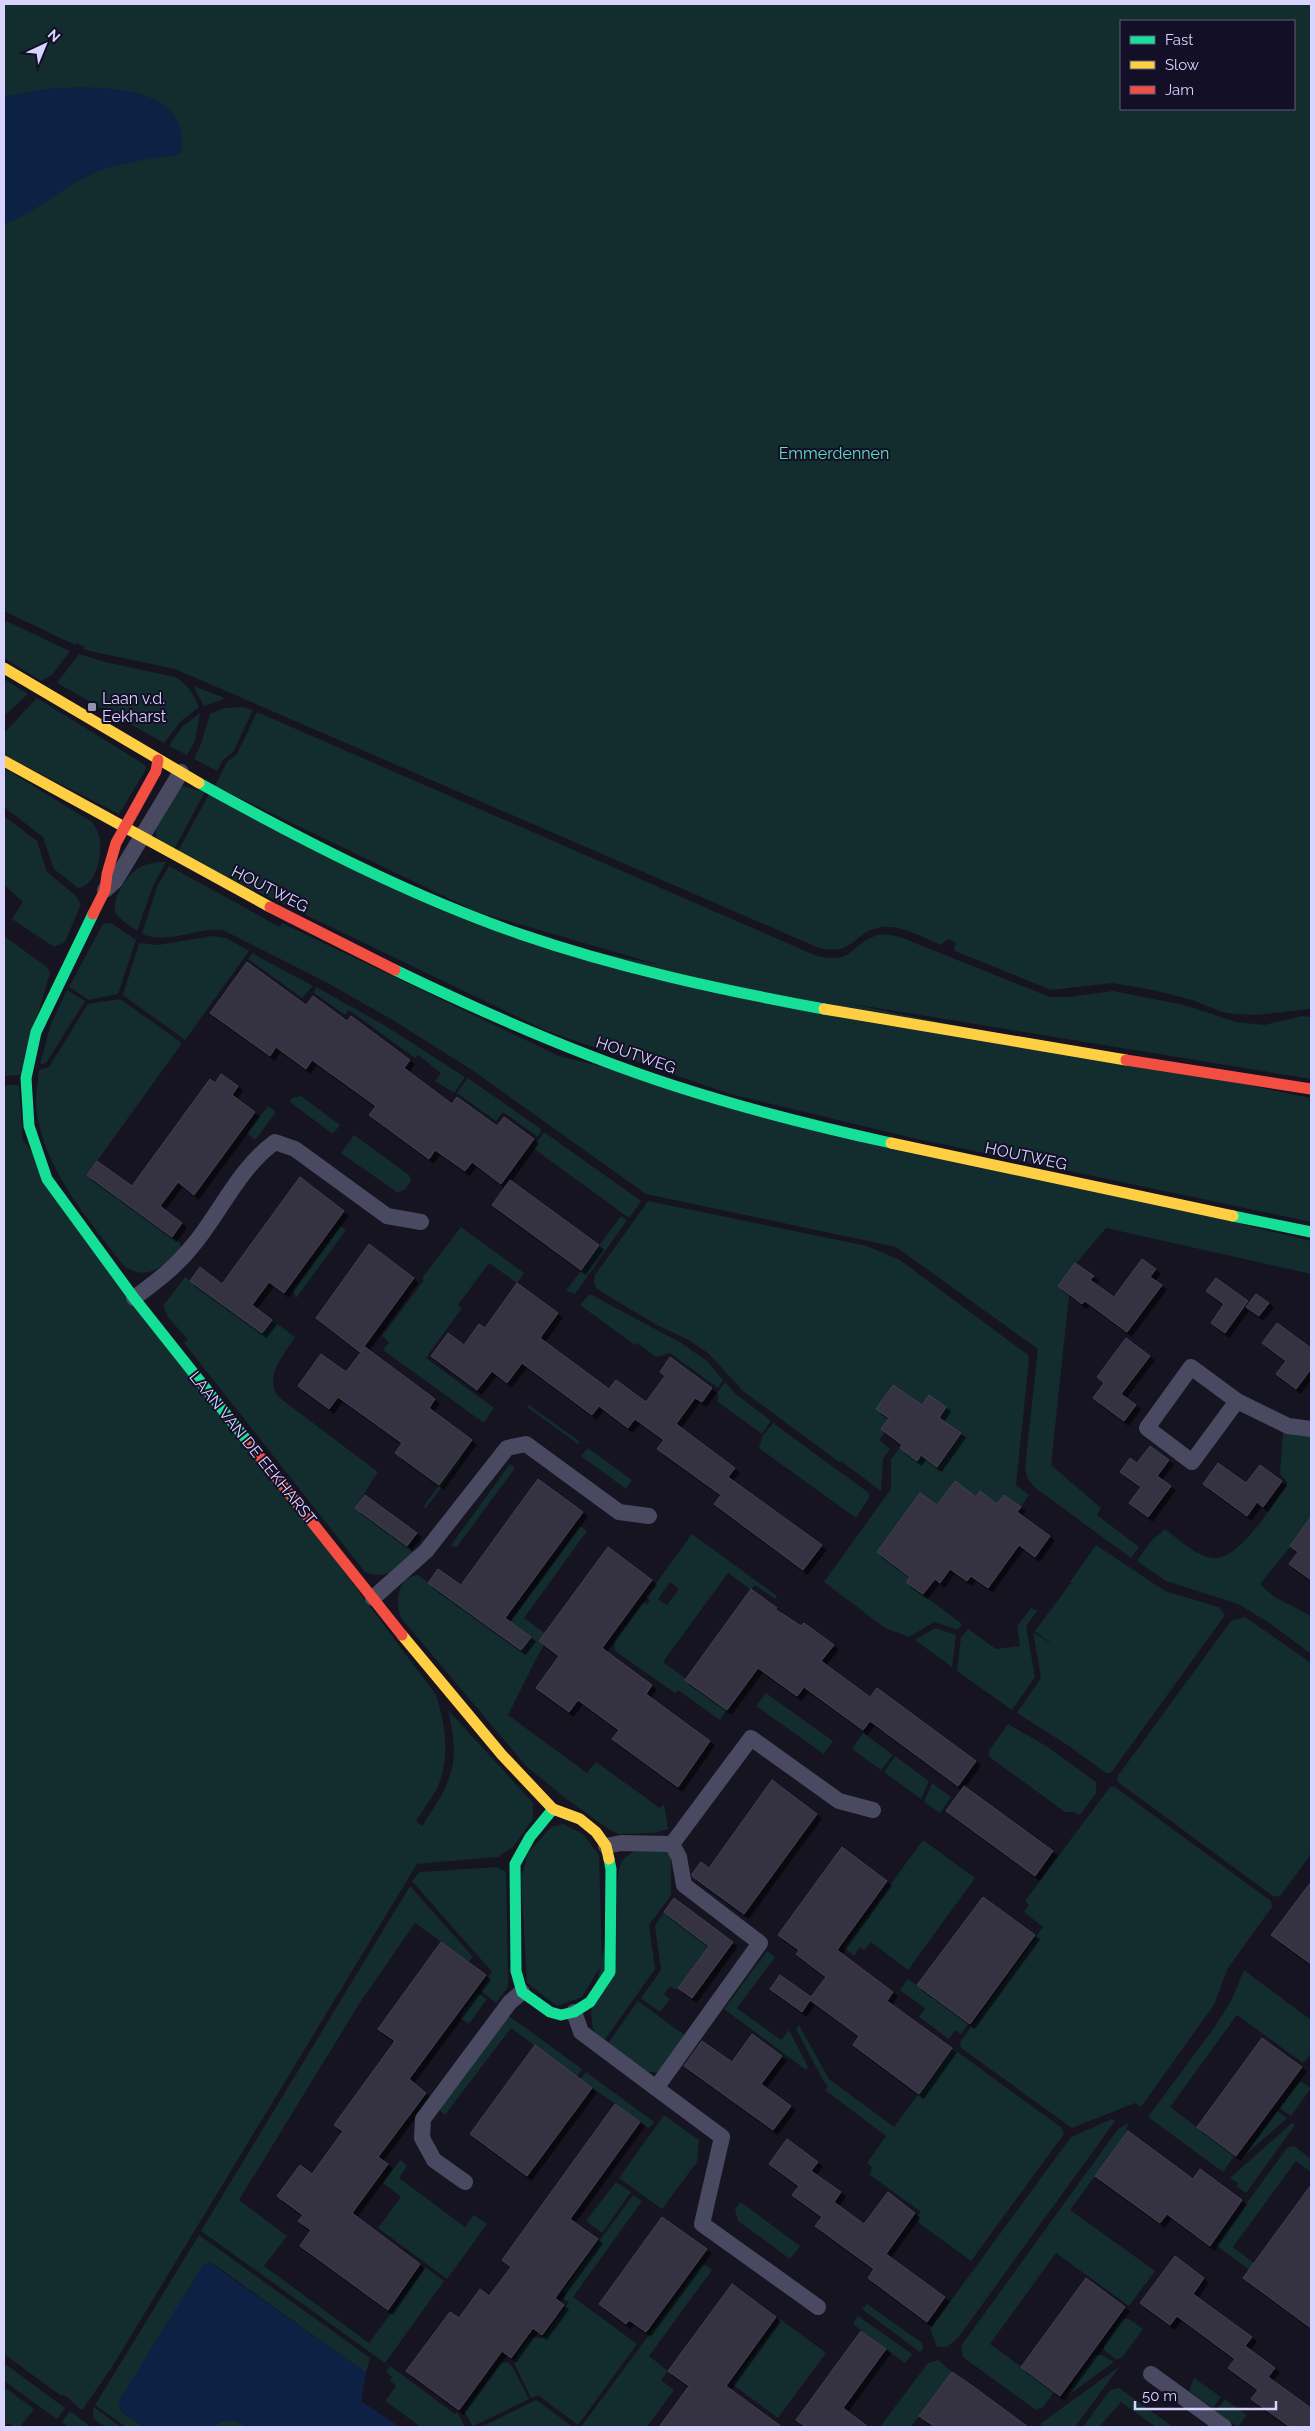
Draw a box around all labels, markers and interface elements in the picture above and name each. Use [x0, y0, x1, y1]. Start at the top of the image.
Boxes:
north arrow [20, 20, 70, 70]
legend [1120, 20, 1295, 110]
text: N [45, 26, 63, 45]
text: Fast [1165, 31, 1193, 49]
text: Slow [1165, 56, 1199, 74]
text: Jam [1165, 81, 1194, 99]
park label: Emmerdennen [779, 444, 889, 463]
place label: Laan v.d. Eekharst [102, 689, 167, 726]
marker: Laan v.d. Eekharst [86, 701, 98, 713]
street label: HOUTWEG [229, 862, 311, 916]
street label: HOUTWEG [593, 1032, 679, 1078]
street label: HOUTWEG [983, 1138, 1069, 1174]
street label: LAAN VAN DE EEKHARST [185, 1368, 321, 1529]
scale bar [1135, 2378, 1276, 2410]
text: 50 m [1142, 2387, 1177, 2405]

